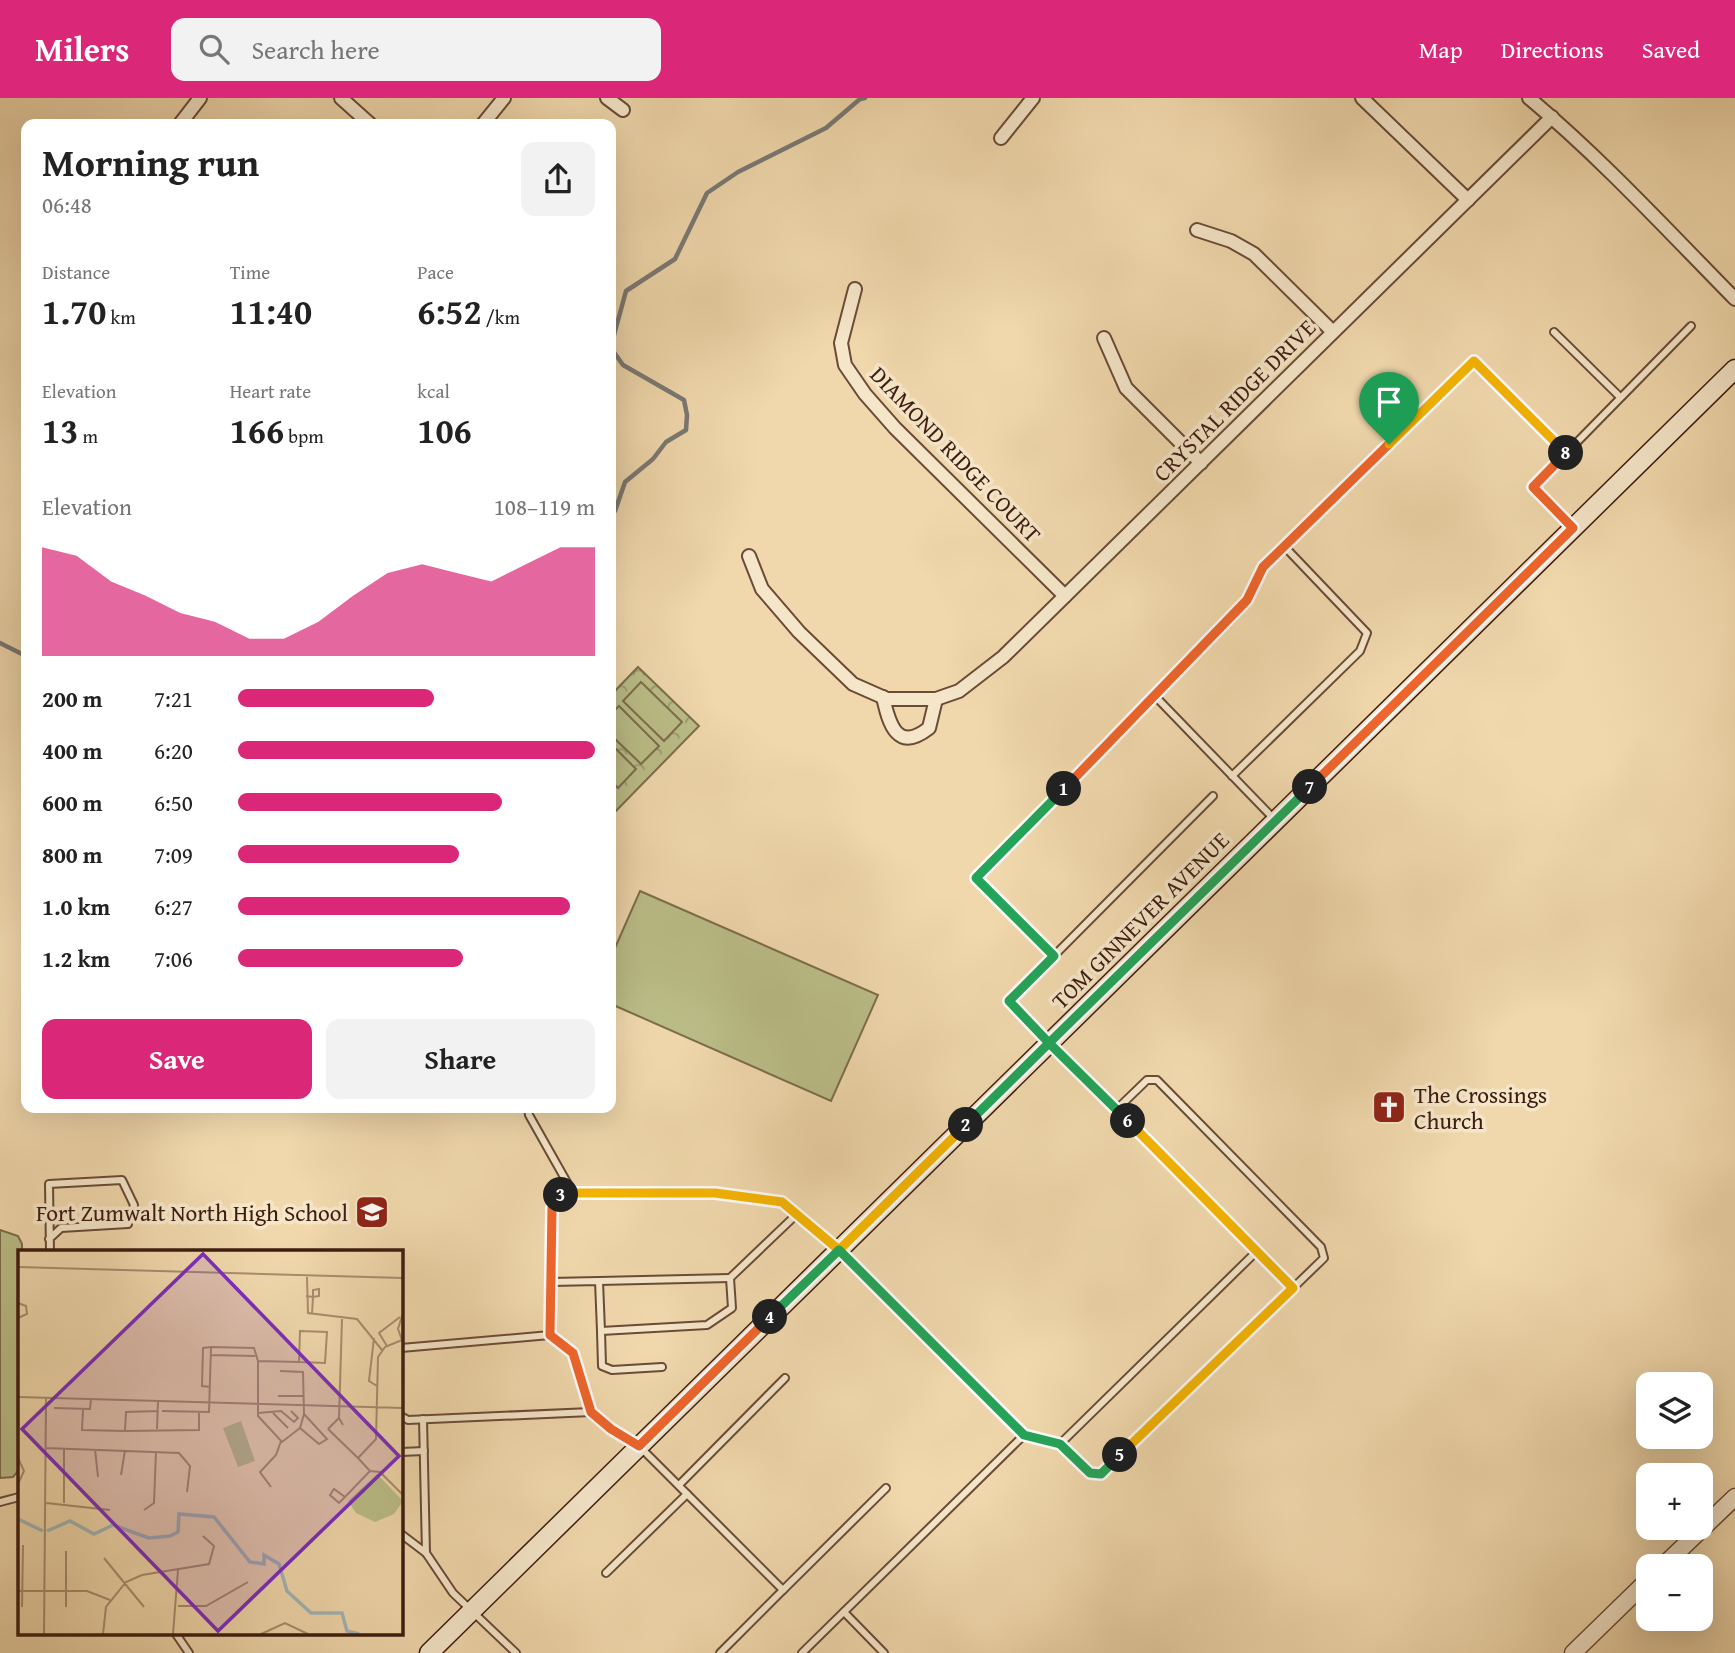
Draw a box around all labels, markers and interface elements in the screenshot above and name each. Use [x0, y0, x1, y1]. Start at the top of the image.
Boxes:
search box [171, 18, 661, 81]
text: Milers [35, 25, 129, 73]
icon: search [195, 30, 233, 68]
text: Search here [251, 30, 380, 69]
text: Map [1419, 32, 1463, 67]
text: Directions [1501, 32, 1604, 67]
text: Saved [1642, 32, 1700, 67]
text: Morning run [42, 134, 259, 190]
button: share [521, 142, 595, 216]
text: 06:48 [42, 188, 92, 221]
text: Distance [42, 258, 110, 286]
text: Time [230, 258, 270, 286]
text: Pace [417, 258, 454, 286]
text: 1.70 [42, 286, 106, 337]
text: 11:40 [230, 286, 312, 337]
text: 6:52 [417, 286, 482, 337]
text: km [106, 303, 136, 331]
text: /km [482, 303, 520, 331]
street label: CRYSTAL RIDGE DRIVE [1145, 311, 1323, 489]
street label: DIAMOND RIDGE COURT [863, 358, 1049, 550]
pin [1359, 372, 1419, 444]
text: Elevation [42, 377, 116, 405]
text: Heart rate [230, 377, 311, 405]
text: kcal [417, 377, 450, 405]
icon: arrive [1370, 383, 1408, 421]
text: 13 [42, 405, 78, 456]
text: 166 [230, 405, 284, 456]
text: 106 [417, 405, 472, 456]
text: m [78, 422, 98, 450]
text: bpm [284, 422, 324, 450]
pin: 8 [1548, 436, 1584, 470]
text: 8 [1561, 438, 1570, 466]
text: Elevation [42, 490, 132, 523]
text: 108–119 m [494, 490, 595, 523]
text: 200 m [42, 682, 103, 715]
text: 7:21 [154, 682, 193, 715]
text: 400 m [42, 734, 103, 767]
text: 6:20 [154, 734, 193, 767]
pin: 7 [1292, 770, 1328, 804]
pin: 1 [1046, 772, 1082, 806]
text: 7 [1305, 772, 1314, 800]
text: 1 [1059, 774, 1068, 802]
text: 600 m [42, 786, 103, 819]
text: 6:50 [154, 786, 193, 819]
street label: TOM GINNEVER AVENUE [1044, 824, 1236, 1016]
text: 800 m [42, 838, 103, 871]
text: 7:09 [154, 838, 193, 871]
text: 1.0 km [42, 890, 110, 923]
text: 6:27 [154, 890, 193, 923]
text: 1.2 km [42, 942, 110, 975]
text: 7:06 [154, 942, 193, 975]
button: Save [42, 1019, 312, 1099]
button: Share [326, 1019, 595, 1099]
place label: The Crossings Church [1414, 1078, 1547, 1137]
church icon: The Crossings Church [1370, 1088, 1408, 1126]
pin: 6 [1110, 1104, 1146, 1138]
text: 6 [1123, 1106, 1132, 1134]
pin: 2 [948, 1108, 984, 1142]
text: 2 [961, 1110, 970, 1138]
pin: 3 [544, 1178, 578, 1212]
text: 3 [556, 1180, 565, 1208]
school or university icon: Fort Zumwalt North High School [353, 1193, 391, 1231]
place label: Fort Zumwalt North High School [36, 1196, 348, 1229]
inset map [18, 1250, 402, 1636]
pin: 4 [752, 1300, 788, 1334]
text: 4 [765, 1302, 774, 1330]
map controls [1636, 1372, 1713, 1631]
button: layers [1636, 1372, 1713, 1449]
pin: 5 [1102, 1438, 1138, 1472]
text: 5 [1115, 1440, 1124, 1468]
button: + [1636, 1463, 1713, 1540]
button: − [1636, 1554, 1713, 1631]

